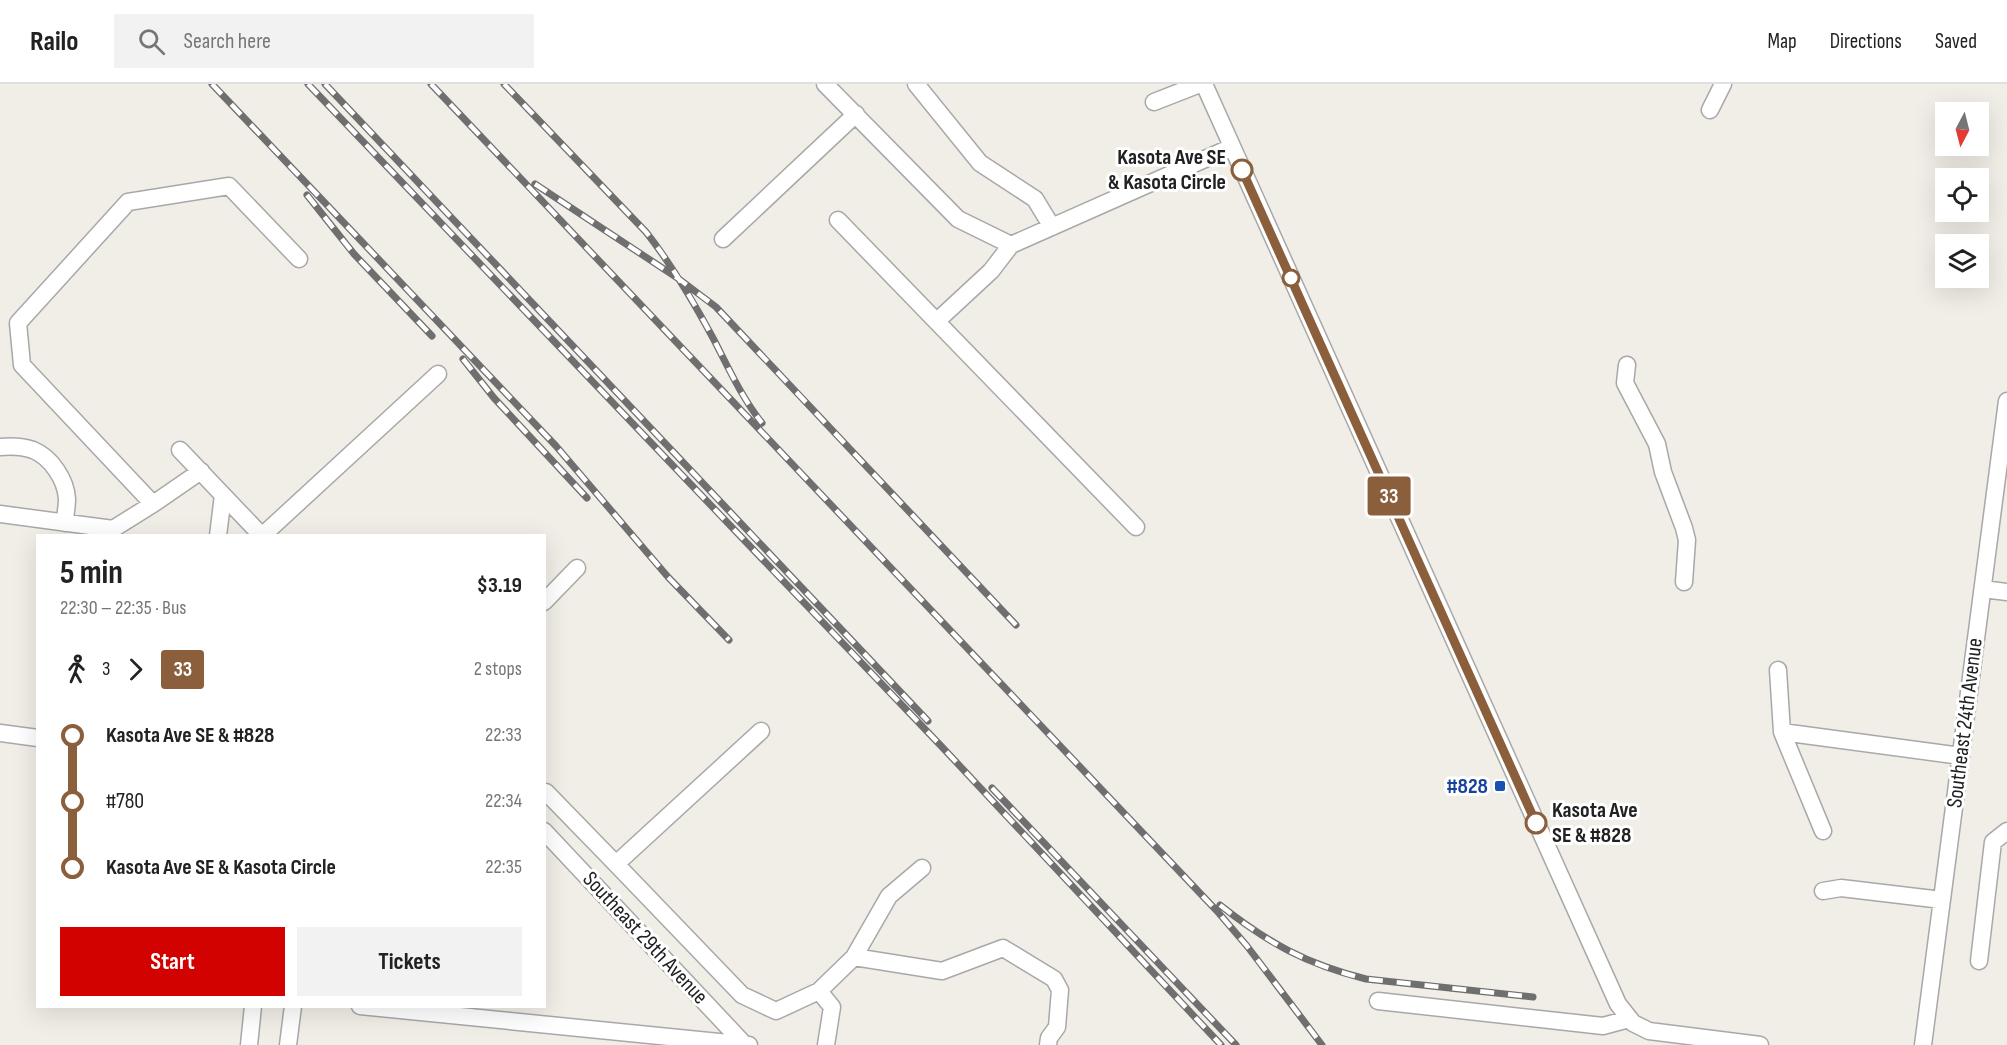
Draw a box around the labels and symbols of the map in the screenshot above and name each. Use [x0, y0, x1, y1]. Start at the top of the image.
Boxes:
north arrow [1935, 102, 1989, 156]
place label: Kasota Ave SE & Kasota Circle [1108, 144, 1226, 196]
marker: Kasota Ave SE & Kasota Circle [1231, 159, 1253, 181]
unlabelled marker [1282, 269, 1300, 287]
line badge: 33 [1362, 476, 1416, 516]
street label: Southeast 24th Avenue [1941, 637, 1989, 809]
place label: #828 [1447, 773, 1488, 800]
marker: #828 [1493, 779, 1507, 793]
place label: Kasota Ave SE & #828 [1552, 797, 1638, 849]
marker: Kasota Ave SE & #828 [1525, 812, 1547, 834]
street label: Southeast 29th Avenue [577, 866, 713, 1010]

